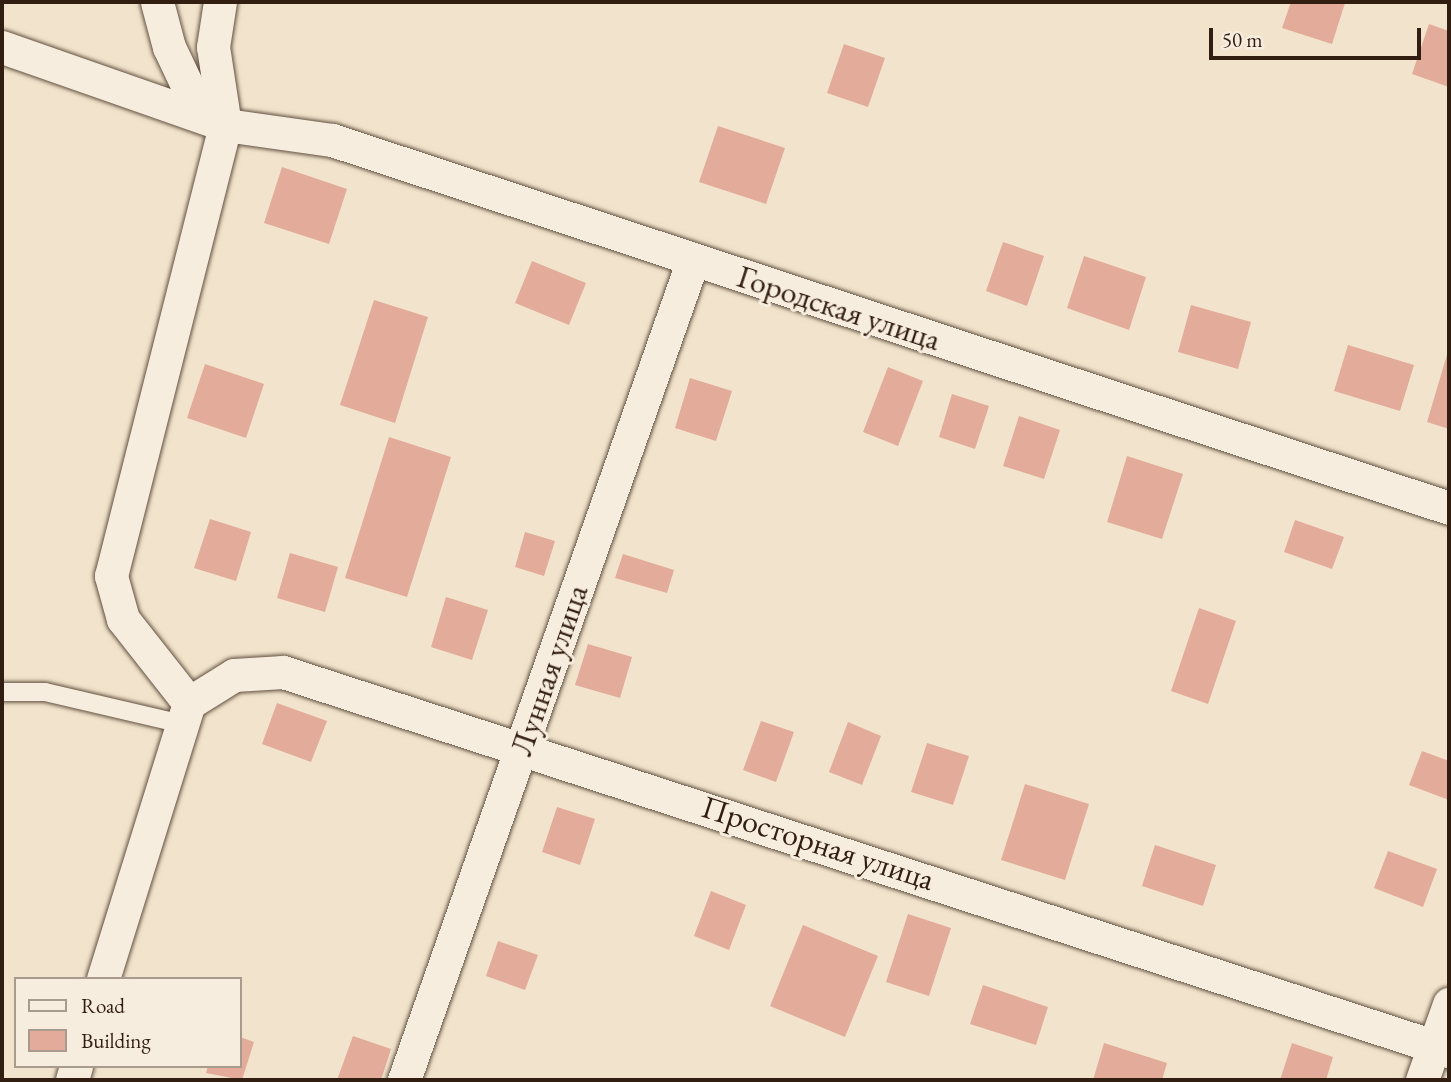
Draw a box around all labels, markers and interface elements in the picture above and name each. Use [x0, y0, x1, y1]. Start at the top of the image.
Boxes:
scale bar [1213, 14, 1425, 58]
text: 50 m [1222, 26, 1263, 53]
street label: Городская улица [733, 257, 945, 359]
street label: Лунная улица [502, 579, 596, 761]
street label: Просторная улица [697, 787, 939, 899]
legend [14, 977, 242, 1068]
text: Road [81, 992, 125, 1019]
text: Building [81, 1027, 151, 1054]

